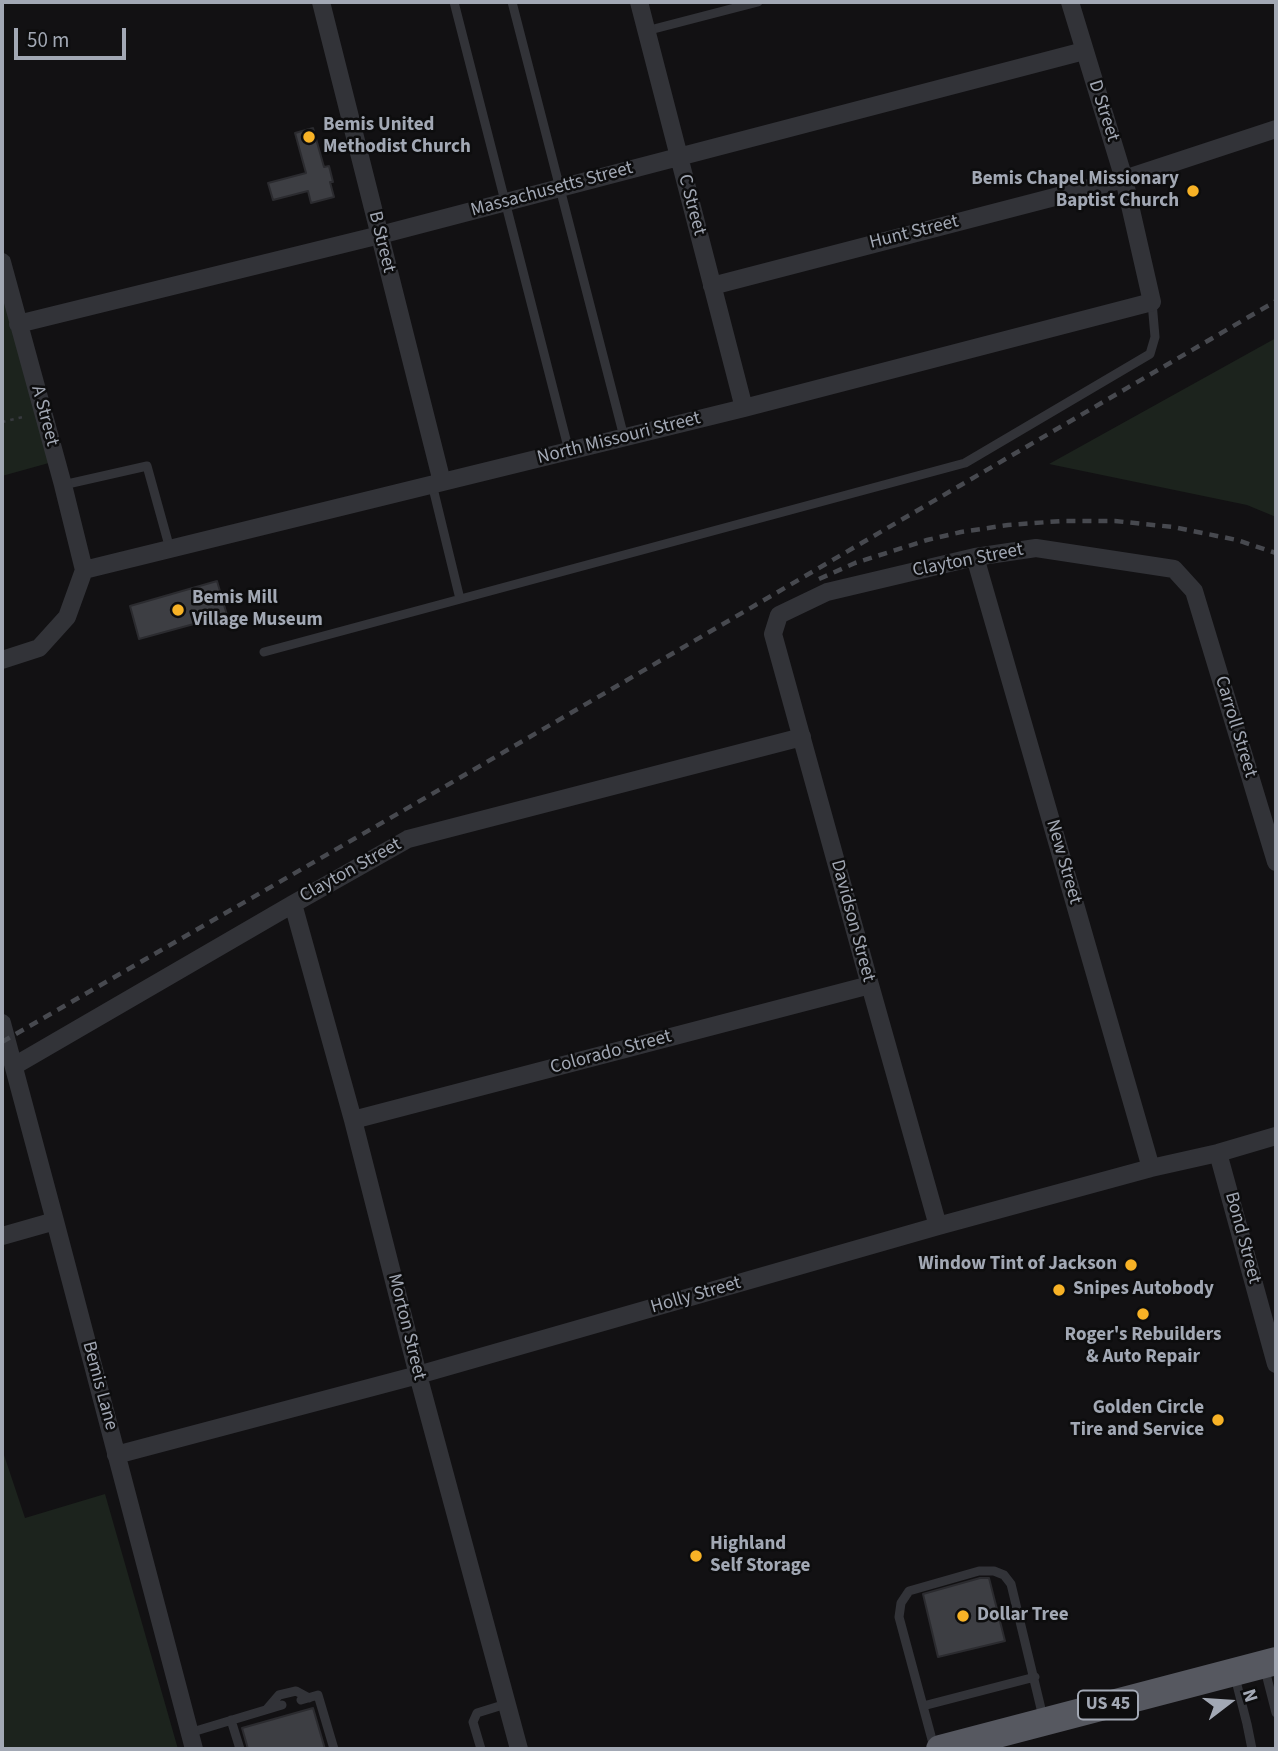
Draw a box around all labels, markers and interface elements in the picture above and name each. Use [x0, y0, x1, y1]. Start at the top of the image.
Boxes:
scale bar [18, 14, 130, 58]
text: 50 m [27, 25, 69, 55]
street label: D Street [1082, 77, 1124, 145]
place label: Bemis United Methodist Church [323, 115, 471, 159]
marker: Bemis United Methodist Church [301, 129, 317, 145]
street label: Massachusetts Street [468, 157, 636, 223]
place label: Bemis Chapel Missionary Baptist Church [971, 169, 1179, 213]
street label: C Street [672, 172, 710, 238]
marker: Bemis Chapel Missionary Baptist Church [1185, 183, 1201, 199]
street label: B Street [362, 209, 400, 275]
street label: Hunt Street [867, 211, 961, 255]
street label: A Street [25, 383, 63, 449]
street label: North Missouri Street [535, 408, 703, 470]
street label: Clayton Street [911, 539, 1025, 583]
place label: Bemis Mill Village Museum [192, 588, 323, 632]
marker: Bemis Mill Village Museum [170, 602, 186, 618]
street label: Carroll Street [1209, 674, 1261, 780]
street label: New Street [1040, 817, 1086, 907]
street label: Clayton Street [296, 834, 406, 908]
street label: Davidson Street [825, 857, 879, 985]
street label: Colorado Street [548, 1026, 674, 1080]
street label: Bond Street [1219, 1190, 1265, 1286]
place label: Window Tint of Jackson [918, 1254, 1117, 1276]
marker: Window Tint of Jackson [1123, 1257, 1139, 1273]
street label: Morton Street [382, 1271, 430, 1383]
street label: Holly Street [648, 1272, 744, 1320]
place label: Snipes Autobody [1073, 1279, 1214, 1301]
marker: Snipes Autobody [1051, 1282, 1067, 1298]
marker: Roger's Rebuilders & Auto Repair [1135, 1306, 1151, 1322]
place label: Roger's Rebuilders & Auto Repair [1065, 1325, 1221, 1369]
street label: Bemis Lane [76, 1339, 122, 1433]
place label: Golden Circle Tire and Service [1070, 1398, 1204, 1442]
marker: Golden Circle Tire and Service [1210, 1412, 1226, 1428]
place label: Highland Self Storage [710, 1534, 810, 1578]
marker: Highland Self Storage [688, 1548, 704, 1564]
place label: Dollar Tree [977, 1605, 1069, 1627]
marker: Dollar Tree [955, 1608, 971, 1624]
north arrow [1194, 1667, 1264, 1737]
text: N [1235, 1686, 1264, 1706]
road number: US 45 [1078, 1690, 1138, 1720]

